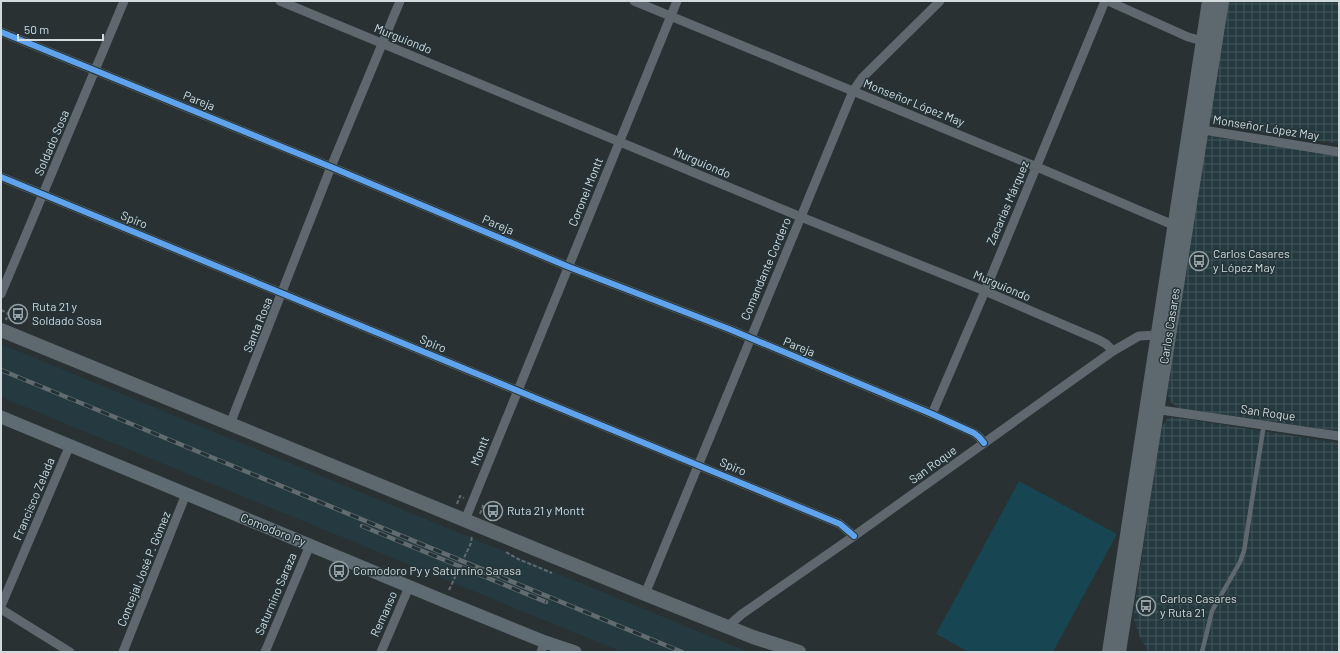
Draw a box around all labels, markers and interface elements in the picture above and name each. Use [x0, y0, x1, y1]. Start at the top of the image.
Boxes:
scale bar [18, 16, 103, 42]
street label: Murguiondo [372, 20, 434, 56]
text: 50 m [24, 22, 49, 36]
street label: Monseñor López May [862, 75, 967, 129]
street label: Pareja [181, 87, 217, 113]
street label: Soldado Sosa [31, 108, 71, 178]
street label: Monseñor López May [1212, 112, 1321, 142]
street label: Murguiondo [672, 144, 733, 180]
street label: Coronel Montt [565, 155, 605, 228]
street label: Zacarías Márquez [983, 158, 1031, 247]
street label: Spiro [119, 207, 150, 231]
street label: Pareja [480, 211, 516, 237]
street label: Comandante Cordero [737, 215, 793, 322]
place label: Carlos Casares y López May [1213, 246, 1290, 274]
bus stop icon: Carlos Casares y López May [1188, 250, 1210, 272]
street label: Murguiondo [972, 267, 1033, 303]
street label: Carlos Casares [1156, 287, 1182, 365]
street label: Santa Rosa [240, 295, 274, 354]
place label: Ruta 21 y Soldado Sosa [32, 299, 102, 327]
bus stop icon: Ruta 21 y Soldado Sosa [7, 303, 29, 325]
street label: Spiro [418, 331, 449, 355]
street label: Pareja [781, 333, 817, 359]
street label: San Roque [1240, 401, 1296, 423]
street label: Montt [467, 434, 491, 467]
street label: San Roque [906, 442, 959, 486]
street label: Spiro [718, 454, 749, 478]
street label: Francisco Zelada [9, 455, 57, 542]
bus stop icon: Ruta 21 y Montt [482, 500, 504, 522]
place label: Ruta 21 y Montt [507, 503, 585, 517]
street label: Concejal José P. Gómez [114, 509, 173, 628]
street label: Comodoro Py [239, 510, 308, 549]
street label: Saturnino Saraza [251, 550, 299, 637]
bus stop icon: Comodoro Py y Saturnino Sarasa [328, 560, 350, 582]
place label: Comodoro Py y Saturnino Sarasa [353, 563, 521, 577]
street label: Remanso [367, 589, 399, 639]
place label: Carlos Casares y Ruta 21 [1160, 591, 1237, 619]
bus stop icon: Carlos Casares y Ruta 21 [1135, 595, 1157, 617]

